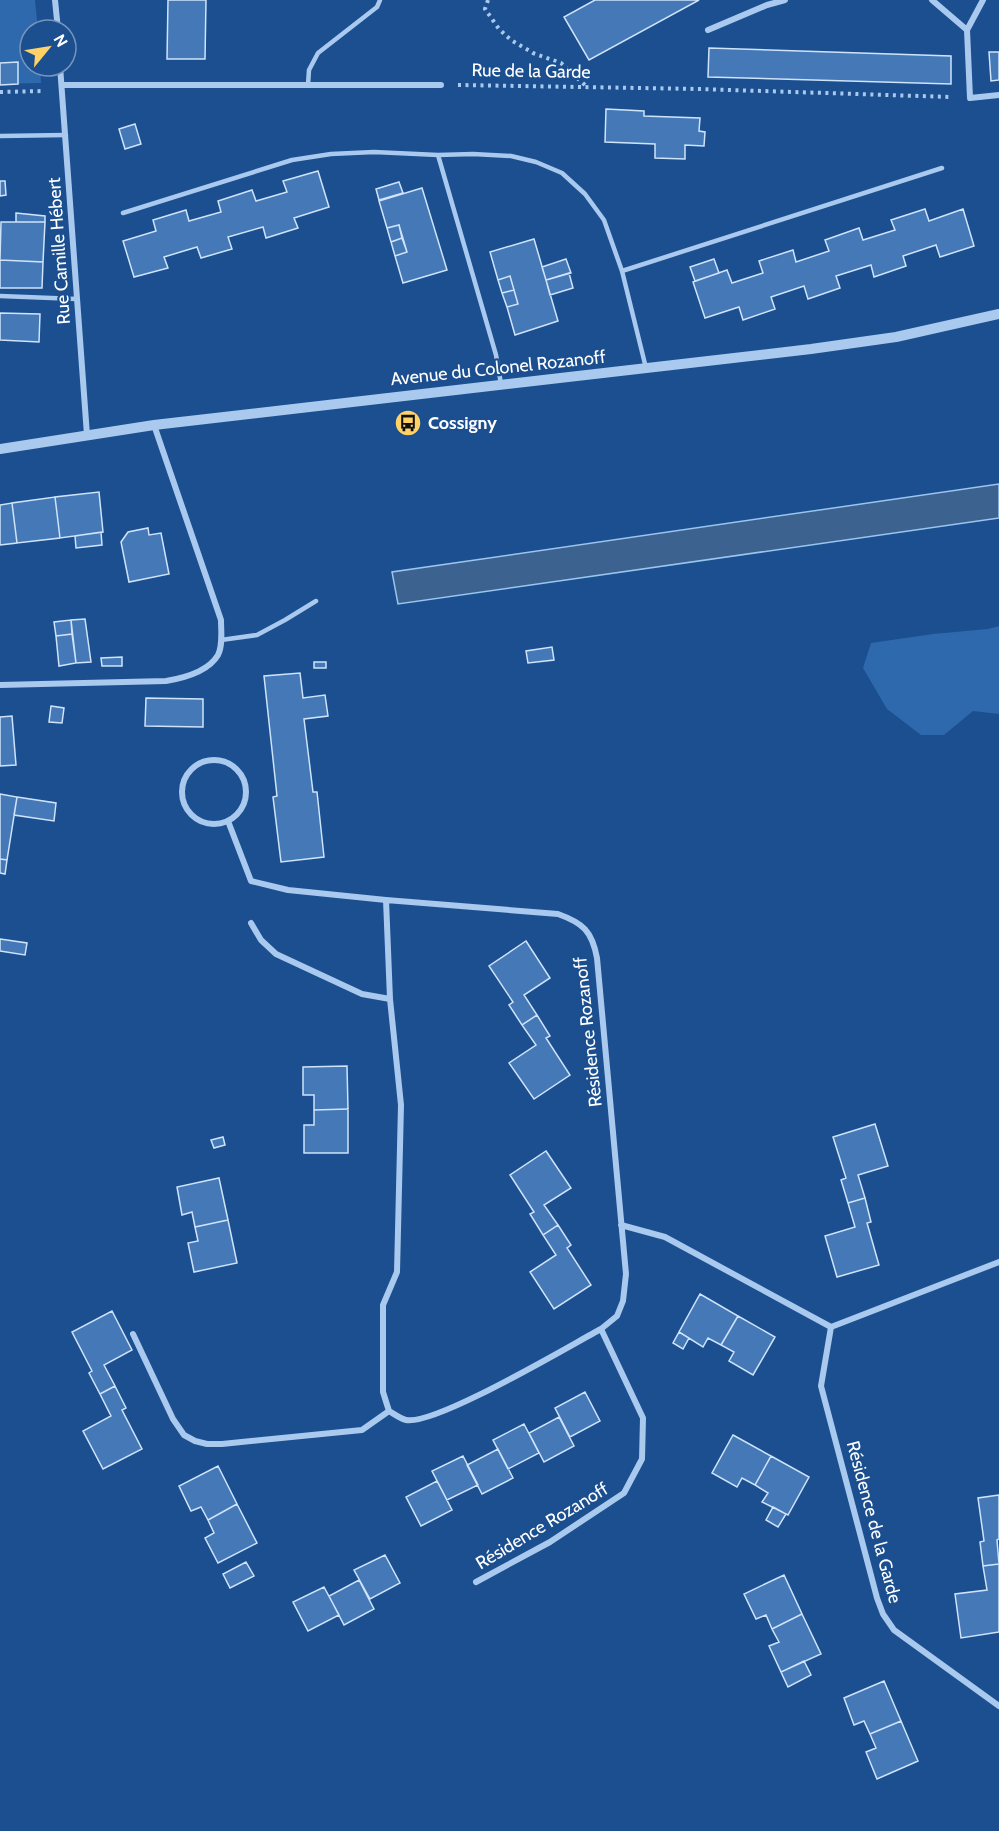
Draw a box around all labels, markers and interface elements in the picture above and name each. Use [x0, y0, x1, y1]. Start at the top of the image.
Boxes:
north arrow [18, 18, 78, 78]
text: N [50, 31, 72, 50]
street label: Rue de la Garde [471, 59, 591, 83]
street label: Rue Camille Hébert [43, 177, 75, 325]
street label: Avenue du Colonel Rozanoff [389, 346, 607, 390]
bus stop icon: Cossigny [393, 408, 423, 438]
place label: Cossigny [428, 412, 497, 434]
street label: Résidence Rozanoff [569, 956, 607, 1108]
street label: Résidence de la Garde [842, 1438, 906, 1606]
street label: Résidence Rozanoff [472, 1478, 612, 1574]

